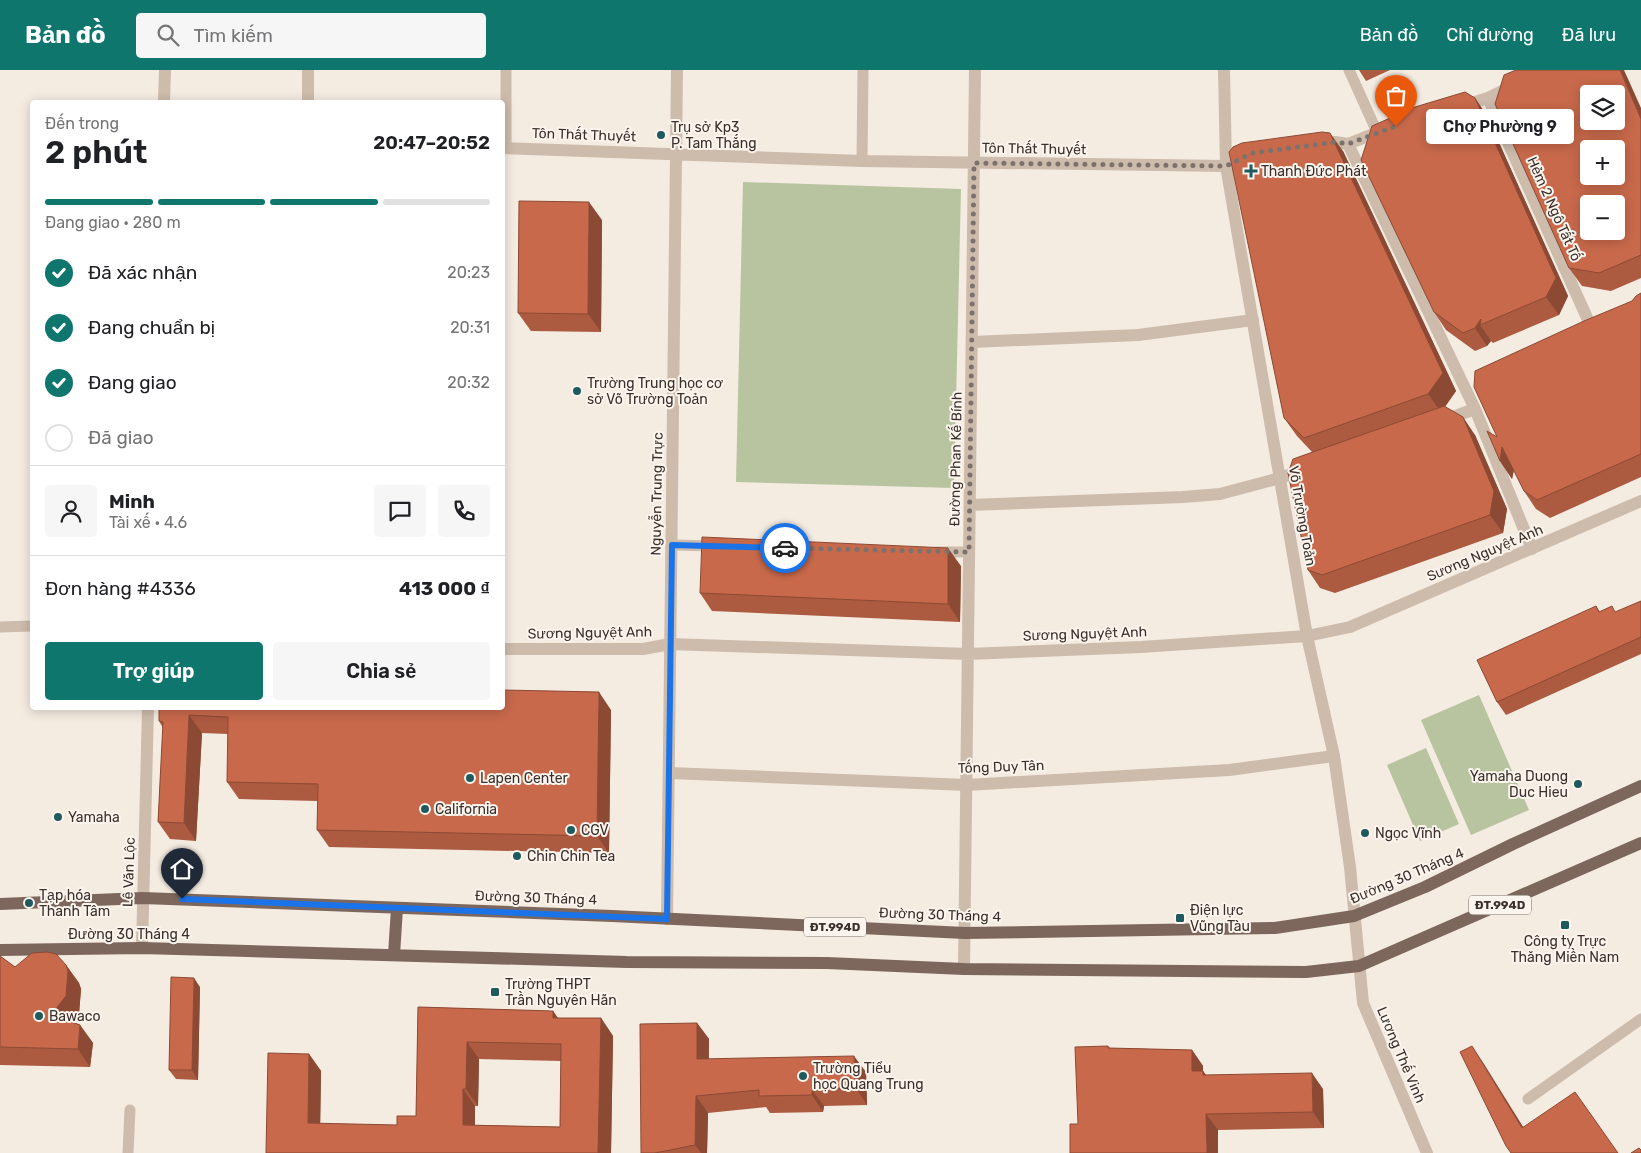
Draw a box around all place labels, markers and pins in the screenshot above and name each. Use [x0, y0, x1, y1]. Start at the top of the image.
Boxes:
pin [1375, 75, 1417, 126]
callout: Chợ Phường 9 [1426, 108, 1574, 144]
place label: Trụ sở Kp3 P. Tam Thắng [671, 119, 757, 152]
marker: Trụ sở Kp3 P. Tam Thắng [655, 129, 667, 141]
place label: Thanh Đức Phát [1261, 163, 1367, 180]
marker: Thanh Đức Phát [1245, 165, 1257, 177]
place label: Trường Trung học cơ sở Võ Trường Toản [587, 375, 723, 408]
marker: Trường Trung học cơ sở Võ Trường Toản [571, 385, 583, 397]
place label: Yamaha Duong Duc Hieu [1470, 768, 1568, 801]
place label: Lapen Center [480, 770, 569, 787]
marker: Lapen Center [464, 772, 476, 784]
marker: Yamaha Duong Duc Hieu [1572, 778, 1584, 790]
place label: California [435, 801, 497, 818]
marker: California [419, 803, 431, 815]
place label: Yamaha [68, 809, 120, 826]
marker: Yamaha [52, 811, 64, 823]
place label: CGV [581, 822, 609, 839]
marker: CGV [565, 824, 577, 836]
place label: Ngọc Vĩnh [1375, 825, 1441, 842]
marker: Ngọc Vĩnh [1359, 827, 1371, 839]
pin [161, 848, 203, 899]
place label: Chin Chin Tea [527, 848, 615, 865]
marker: Chin Chin Tea [511, 850, 523, 862]
place label: Tạp hóa Thanh Tâm [39, 887, 110, 920]
marker: Tạp hóa Thanh Tâm [23, 897, 35, 909]
place label: Điện lực Vũng Tàu [1190, 902, 1250, 935]
marker: Điện lực Vũng Tàu [1174, 912, 1186, 924]
marker: Công ty Trực Thăng Miền Nam [1559, 919, 1571, 931]
place label: Công ty Trực Thăng Miền Nam [1511, 933, 1619, 966]
place label: Trường THPT Trần Nguyên Hãn [505, 976, 617, 1009]
marker: Trường THPT Trần Nguyên Hãn [489, 986, 501, 998]
place label: Bawaco [49, 1008, 101, 1025]
marker: Bawaco [33, 1010, 45, 1022]
place label: Trường Tiểu học Quang Trung [813, 1060, 924, 1093]
marker: Trường Tiểu học Quang Trung [797, 1070, 809, 1082]

